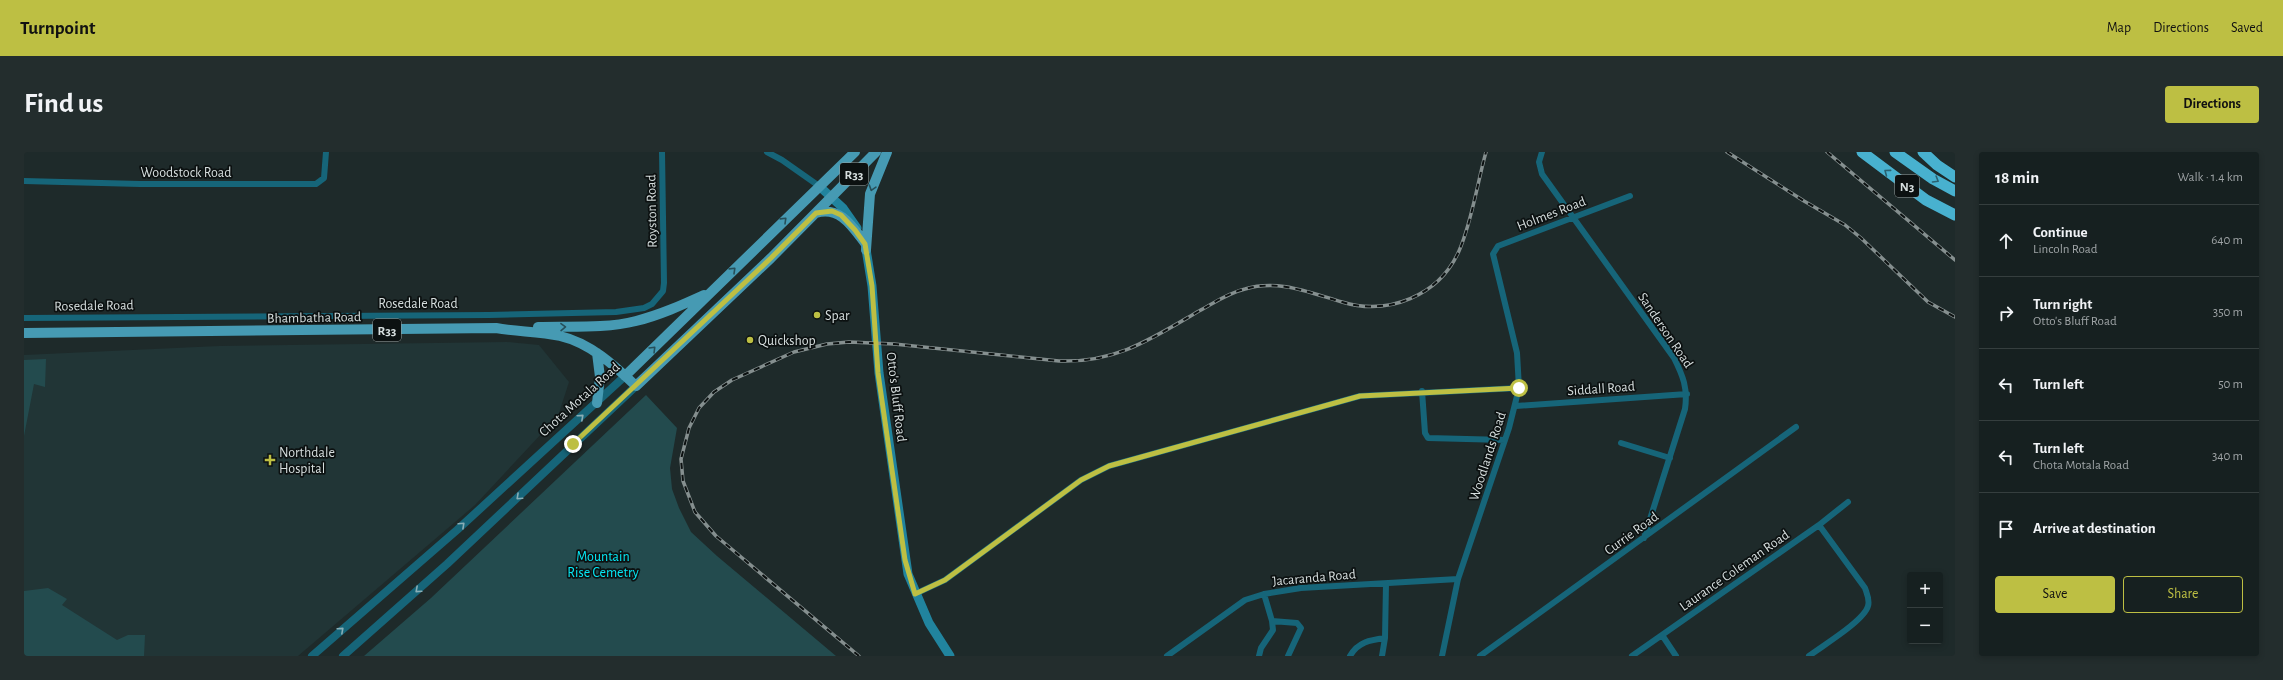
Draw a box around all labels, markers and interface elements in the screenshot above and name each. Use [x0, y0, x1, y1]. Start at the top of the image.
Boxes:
text: Turnpoint [20, 19, 95, 38]
text: Map [2107, 21, 2131, 35]
text: Directions [2153, 21, 2209, 35]
text: Saved [2231, 21, 2263, 35]
button: Directions [2165, 86, 2259, 123]
text: Find us [24, 90, 103, 118]
road number: R33 [840, 163, 868, 185]
street label: Woodstock Road [140, 166, 232, 180]
text: 18 min [1995, 169, 2039, 186]
one-way arrow [1884, 170, 1891, 177]
text: Walk · 1.4 km [2178, 171, 2243, 184]
street label: Royston Road [644, 174, 660, 248]
road number: N3 [1895, 175, 1919, 197]
one-way arrow [1932, 176, 1939, 183]
one-way arrow [868, 184, 877, 191]
street label: Holmes Road [1515, 194, 1588, 233]
one-way arrow [779, 217, 787, 225]
text: Continue [2033, 225, 2088, 240]
icon: ahead [1995, 230, 2017, 252]
text: 640 m [2211, 234, 2243, 247]
text: Lincoln Road [2033, 243, 2098, 256]
one-way arrow [728, 267, 736, 274]
street label: Sanderson Road [1635, 290, 1695, 371]
street label: Rosedale Road [378, 297, 458, 311]
text: Turn right [2033, 297, 2092, 312]
street label: Rosedale Road [54, 298, 134, 314]
icon: right [1995, 302, 2017, 324]
text: 350 m [2213, 306, 2243, 319]
place label: Spar [825, 309, 850, 323]
street label: Bhambatha Road [267, 310, 361, 326]
marker: Spar [812, 310, 822, 320]
text: Otto's Bluff Road [2033, 315, 2117, 328]
road number: R33 [373, 319, 401, 341]
one-way arrow [560, 322, 566, 331]
place label: Quickshop [758, 334, 816, 348]
marker: Quickshop [745, 335, 755, 345]
one-way arrow [648, 346, 656, 353]
street label: Otto's Bluff Road [884, 352, 908, 443]
street label: Chota Motala Road [537, 360, 623, 440]
icon: left [1995, 374, 2017, 396]
text: Turn left [2033, 377, 2084, 392]
text: 50 m [2218, 378, 2243, 391]
route start [1510, 379, 1528, 397]
street label: Siddall Road [1567, 380, 1635, 398]
street label: Woodlands Road [1467, 410, 1509, 502]
one-way arrow [576, 414, 584, 421]
route end [564, 435, 582, 453]
text: Turn left [2033, 441, 2084, 456]
place label: Northdale Hospital [279, 446, 335, 476]
icon: left [1995, 446, 2017, 468]
text: 340 m [2212, 450, 2243, 463]
marker: Northdale Hospital [264, 454, 276, 466]
text: Chota Motala Road [2033, 459, 2129, 472]
one-way arrow [516, 492, 524, 499]
street label: Currie Road [1602, 510, 1661, 558]
icon: arrive [1995, 518, 2017, 540]
text: Arrive at destination [2033, 521, 2156, 536]
one-way arrow [457, 522, 465, 530]
street label: Laurance Coleman Road [1677, 528, 1792, 614]
park label: Mountain Rise Cemetry [567, 550, 639, 580]
street label: Jacaranda Road [1272, 567, 1356, 589]
map controls [1907, 572, 1943, 644]
button: + [1907, 572, 1943, 608]
button: Save [1995, 576, 2115, 613]
button: Share [2123, 576, 2243, 613]
one-way arrow [415, 586, 422, 593]
button: − [1907, 608, 1943, 644]
one-way arrow [336, 628, 344, 635]

